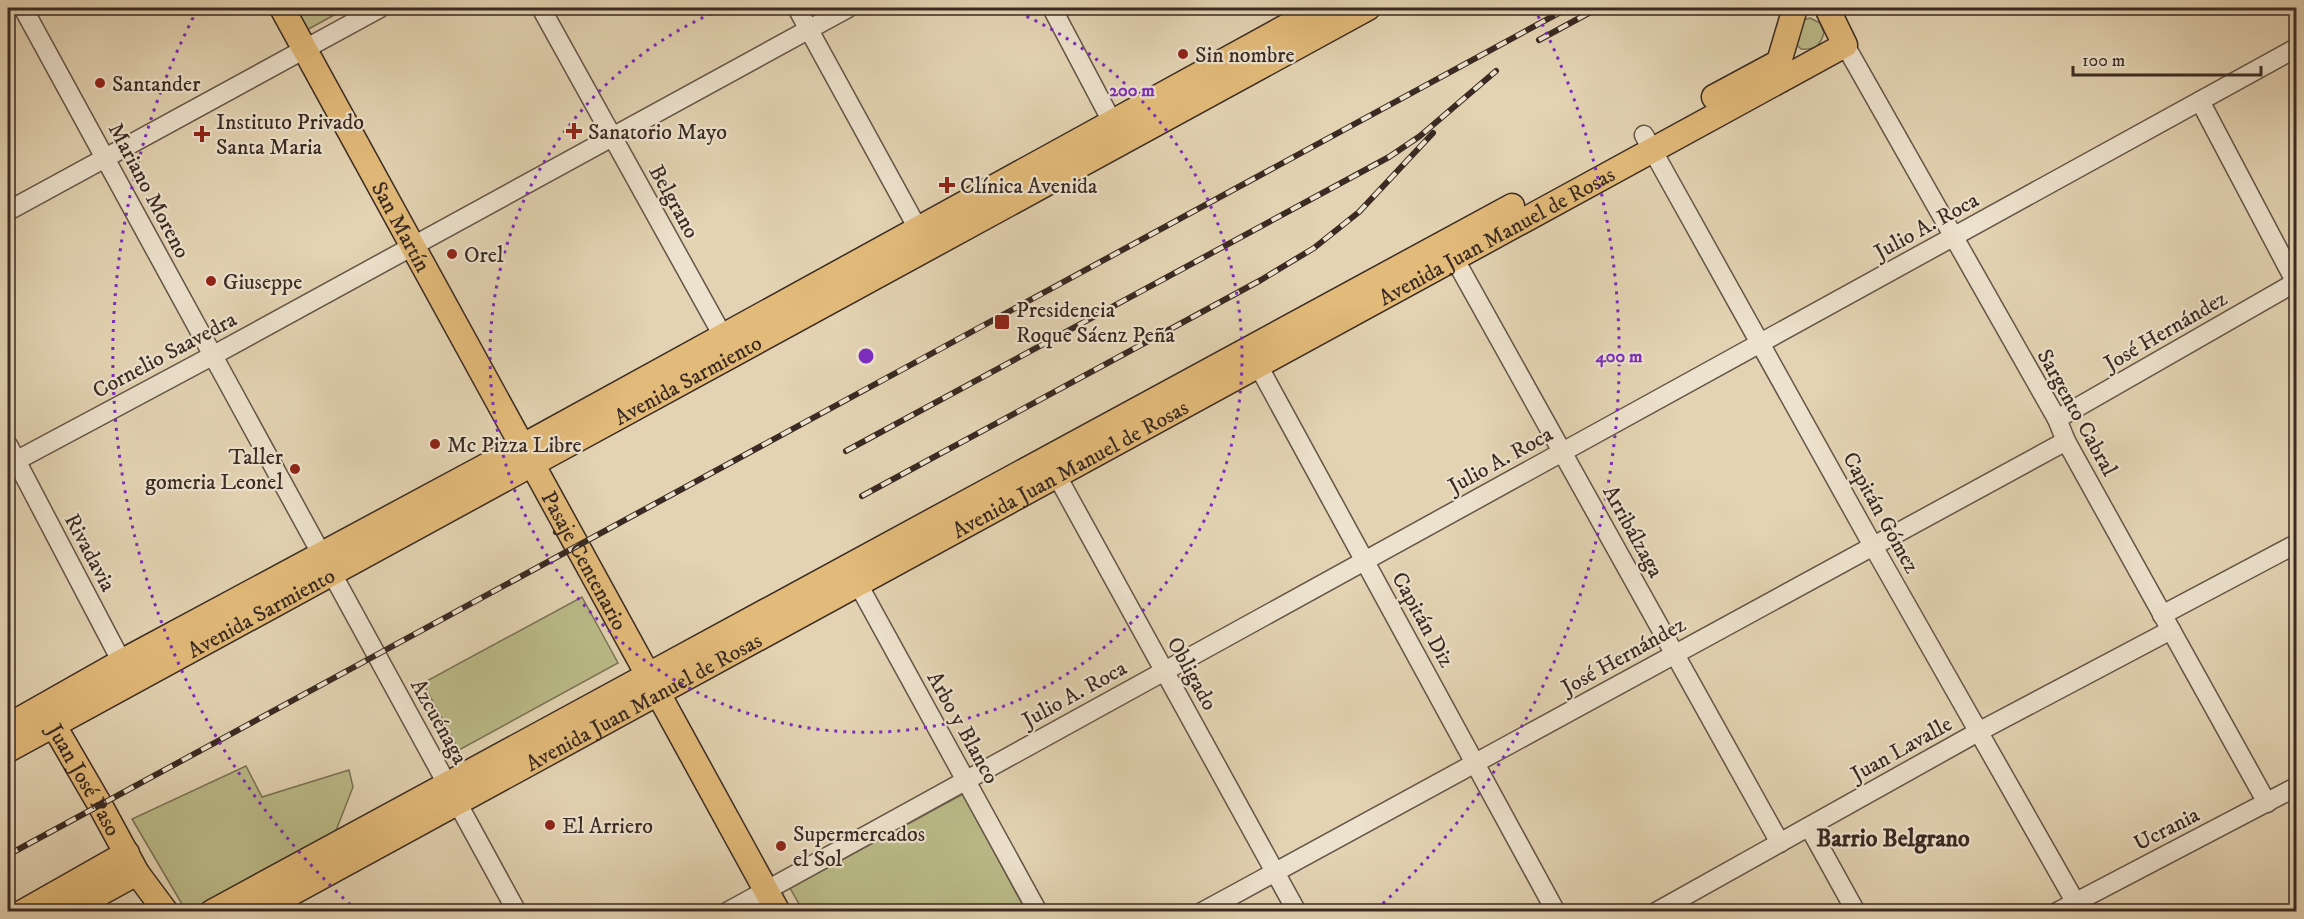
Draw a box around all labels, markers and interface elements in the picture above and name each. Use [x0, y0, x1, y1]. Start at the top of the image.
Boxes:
scale bar [2073, 39, 2260, 77]
place label: Sin nombre [1195, 42, 1295, 69]
marker: Sin nombre [1176, 47, 1190, 61]
text: 100 m [2082, 50, 2125, 72]
place label: Santander [112, 71, 201, 98]
marker: Santander [93, 76, 107, 90]
text: 200 m [1109, 80, 1155, 102]
place label: Instituto Privado Santa Maria [216, 109, 364, 161]
street label: Mariano Moreno [102, 118, 196, 263]
place label: Sanatorio Mayo [588, 119, 727, 146]
marker: Sanatorio Mayo [565, 122, 583, 140]
marker: Instituto Privado Santa Maria [193, 125, 211, 143]
street label: Belgrano [642, 160, 705, 243]
street label: Avenida Juan Manuel de Rosas [1374, 161, 1620, 312]
place label: Clínica Avenida [960, 173, 1098, 200]
marker: Clínica Avenida [938, 176, 956, 194]
street label: San Martín [365, 177, 436, 277]
street label: Julio A. Roca [1868, 186, 1984, 267]
place label: Orel [464, 242, 504, 269]
marker: Orel [445, 247, 459, 261]
place label: Giuseppe [223, 269, 302, 296]
marker: Giuseppe [204, 274, 218, 288]
street label: José Hernández [2098, 285, 2232, 378]
place label: Presidencia Roque Sáenz Peña [1016, 297, 1175, 349]
street label: Cornelio Saavedra [88, 306, 242, 405]
marker: Presidencia Roque Sáenz Peña [993, 313, 1011, 331]
street label: Avenida Sarmiento [610, 329, 767, 432]
street label: Sargento Cabral [2031, 344, 2123, 481]
centre of rings [856, 346, 876, 366]
text: 400 m [1594, 346, 1643, 368]
street label: Avenida Juan Manuel de Rosas [948, 394, 1193, 545]
street label: Julio A. Roca [1442, 420, 1558, 501]
place label: Mc Pizza Libre [447, 432, 582, 459]
marker: Mc Pizza Libre [428, 437, 442, 451]
place label: Taller gomeria Leonel [145, 444, 284, 496]
street label: Capitán Gómez [1836, 447, 1925, 578]
marker: Taller gomeria Leonel [288, 462, 302, 476]
street label: Arribálzaga [1596, 481, 1669, 583]
street label: Pasaje Centenario [535, 487, 633, 635]
street label: Rivadavia [58, 509, 122, 597]
street label: Avenida Sarmiento [183, 562, 340, 665]
street label: Capitán Diz [1385, 567, 1460, 673]
street label: José Hernández [1555, 611, 1691, 702]
street label: Avenida Juan Manuel de Rosas [521, 627, 767, 778]
street label: Obligado [1161, 632, 1223, 715]
street label: Julio A. Roca [1016, 654, 1132, 735]
street label: Arbo y Blanco [921, 667, 1005, 789]
street label: Azcuénaga [404, 674, 474, 770]
street label: Juan Lavalle [1845, 711, 1957, 789]
street label: Juan José Paso [40, 718, 126, 841]
street label: Ucrania [2129, 801, 2205, 857]
place label: El Arriero [562, 813, 653, 840]
marker: El Arriero [543, 818, 557, 832]
place label: Supermercados el Sol [793, 821, 925, 873]
district label: Barrio Belgrano [1816, 824, 1970, 854]
marker: Supermercados el Sol [774, 839, 788, 853]

